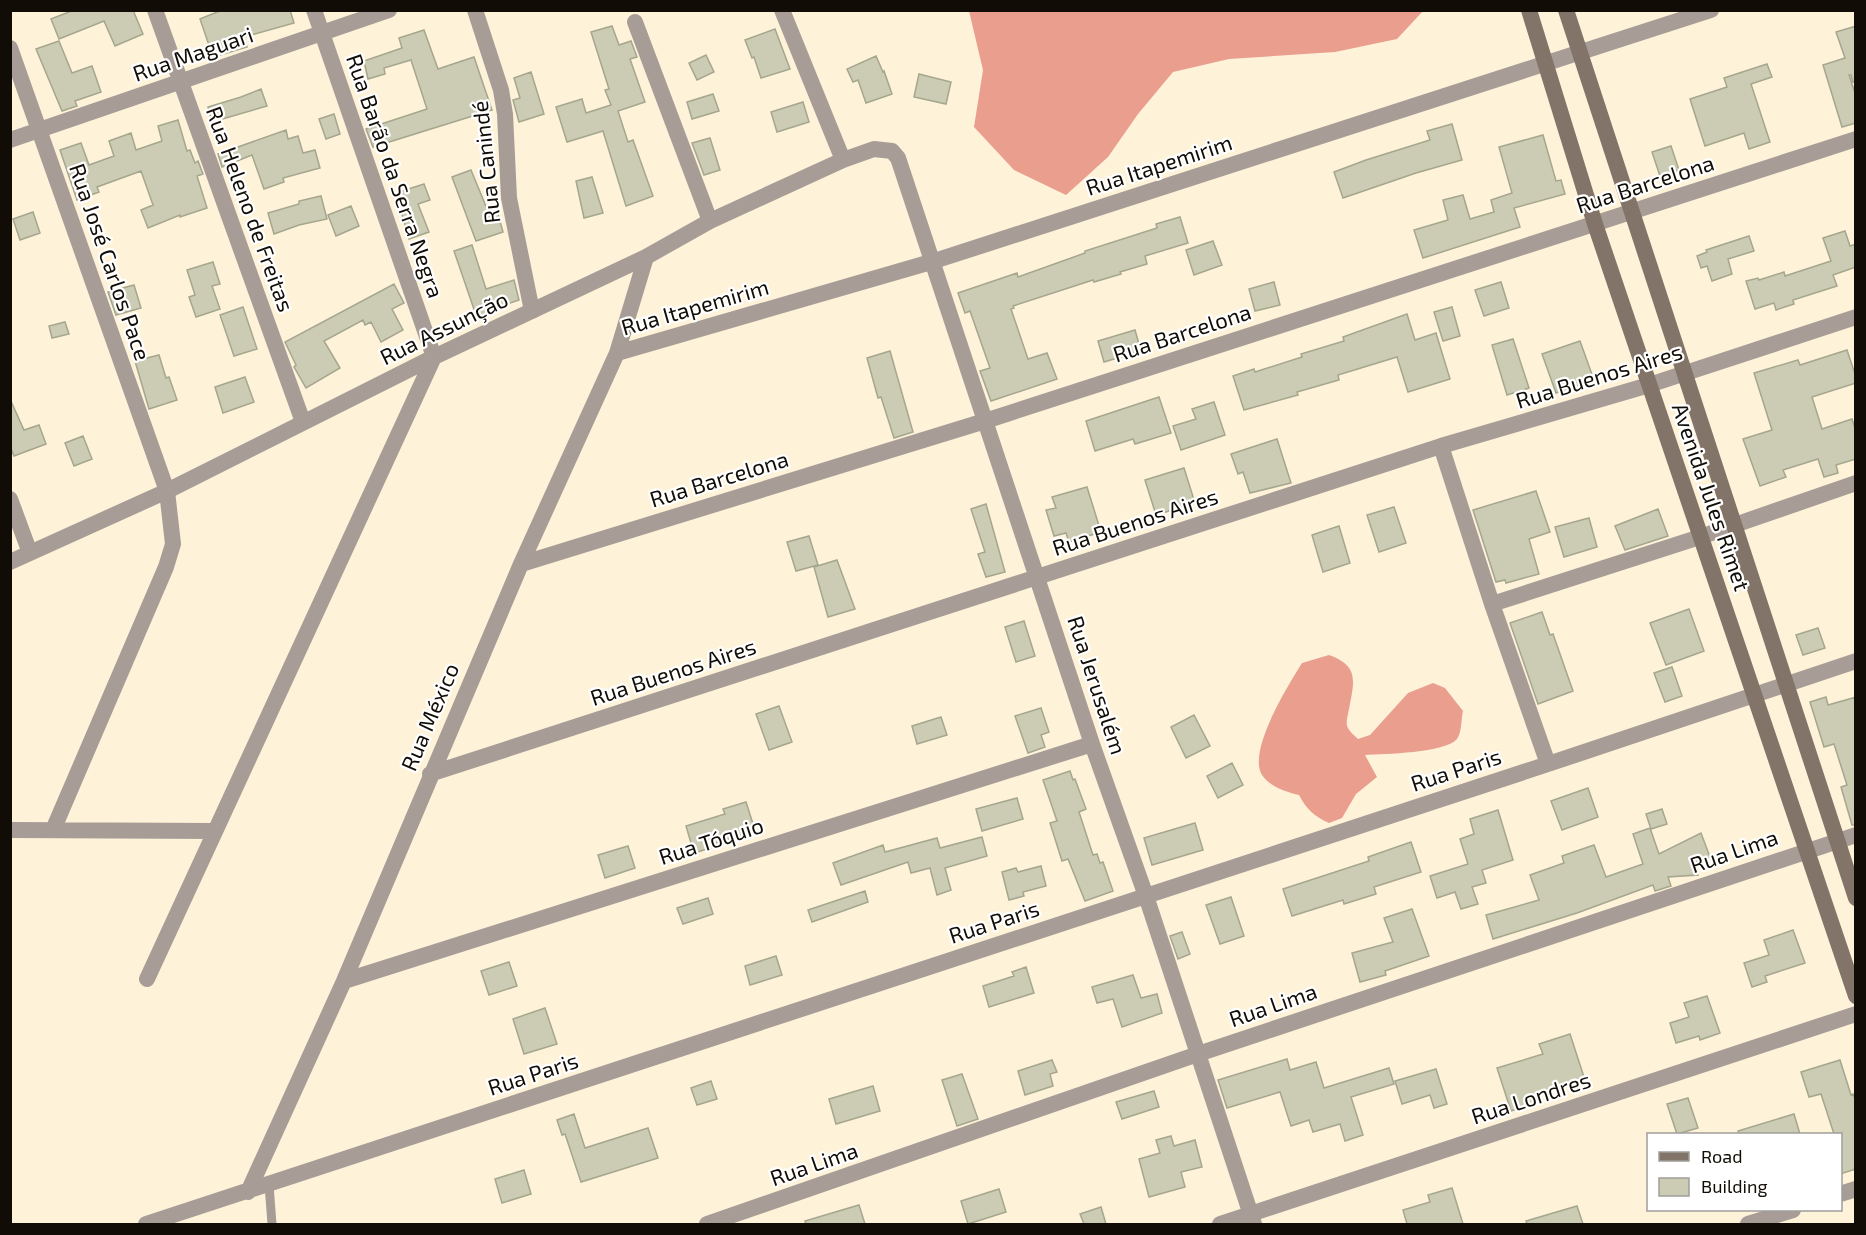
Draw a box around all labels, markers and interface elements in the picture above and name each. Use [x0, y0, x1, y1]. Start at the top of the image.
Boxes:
street label: Rua Maguari [129, 20, 256, 86]
street label: Rua Barão da Serra Negra [342, 50, 450, 301]
street label: Rua Canindé [466, 99, 504, 225]
street label: Rua Heleno de Freitas [202, 103, 300, 315]
street label: Rua Itapemirim [1082, 128, 1235, 200]
street label: Rua Barcelona [1572, 148, 1717, 218]
street label: Rua José Carlos Pace [65, 160, 157, 364]
street label: Rua Itapemirim [618, 273, 771, 340]
street label: Rua Assunção [375, 285, 513, 371]
street label: Rua Barcelona [1109, 297, 1254, 367]
street label: Rua Buenos Aires [1512, 337, 1685, 413]
street label: Avenida Jules Rimet [1668, 399, 1756, 594]
street label: Rua Barcelona [646, 445, 791, 511]
street label: Rua Buenos Aires [1049, 482, 1221, 560]
street label: Rua Jerusalém [1063, 612, 1133, 757]
street label: Rua Buenos Aires [587, 632, 759, 710]
street label: Rua México [395, 659, 463, 774]
street label: Rua Paris [1407, 742, 1504, 796]
street label: Rua Tóquio [655, 811, 766, 869]
street label: Rua Lima [1686, 823, 1781, 877]
street label: Rua Paris [945, 894, 1042, 948]
street label: Rua Lima [1225, 977, 1320, 1031]
street label: Rua Paris [484, 1046, 581, 1100]
street label: Rua Londres [1468, 1066, 1594, 1129]
legend [1647, 1133, 1842, 1211]
street label: Rua Lima [766, 1136, 861, 1190]
text: Road [1701, 1145, 1742, 1167]
text: Building [1701, 1175, 1768, 1197]

